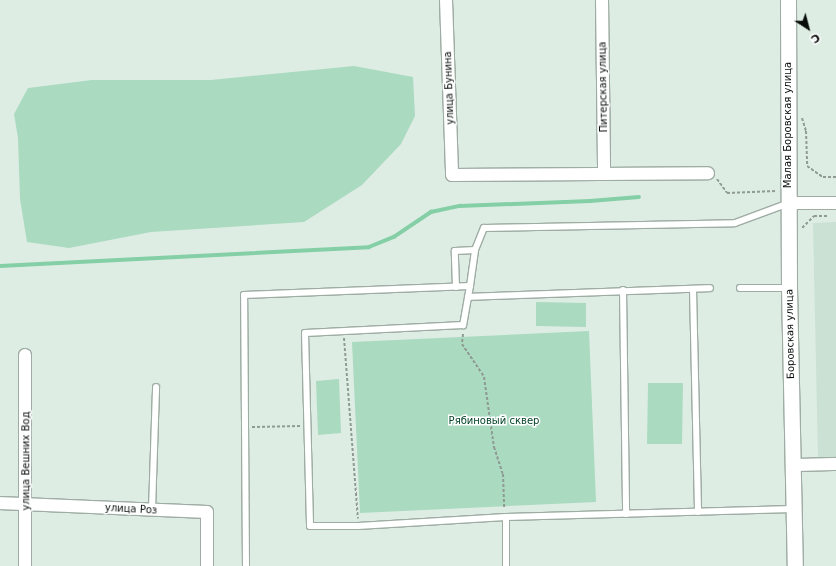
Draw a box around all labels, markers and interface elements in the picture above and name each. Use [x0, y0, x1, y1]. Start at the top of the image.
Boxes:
north arrow [788, 8, 828, 48]
text: С [808, 30, 822, 46]
street label: Питерская улица [596, 41, 610, 133]
street label: улица Бунина [442, 51, 456, 125]
street label: Малая Боровская улица [782, 62, 794, 188]
street label: Боровская улица [783, 289, 797, 379]
street label: улица Вешних Вод [20, 411, 32, 511]
park label: Рябиновый сквер [449, 415, 539, 427]
street label: улица Роз [105, 502, 157, 516]

